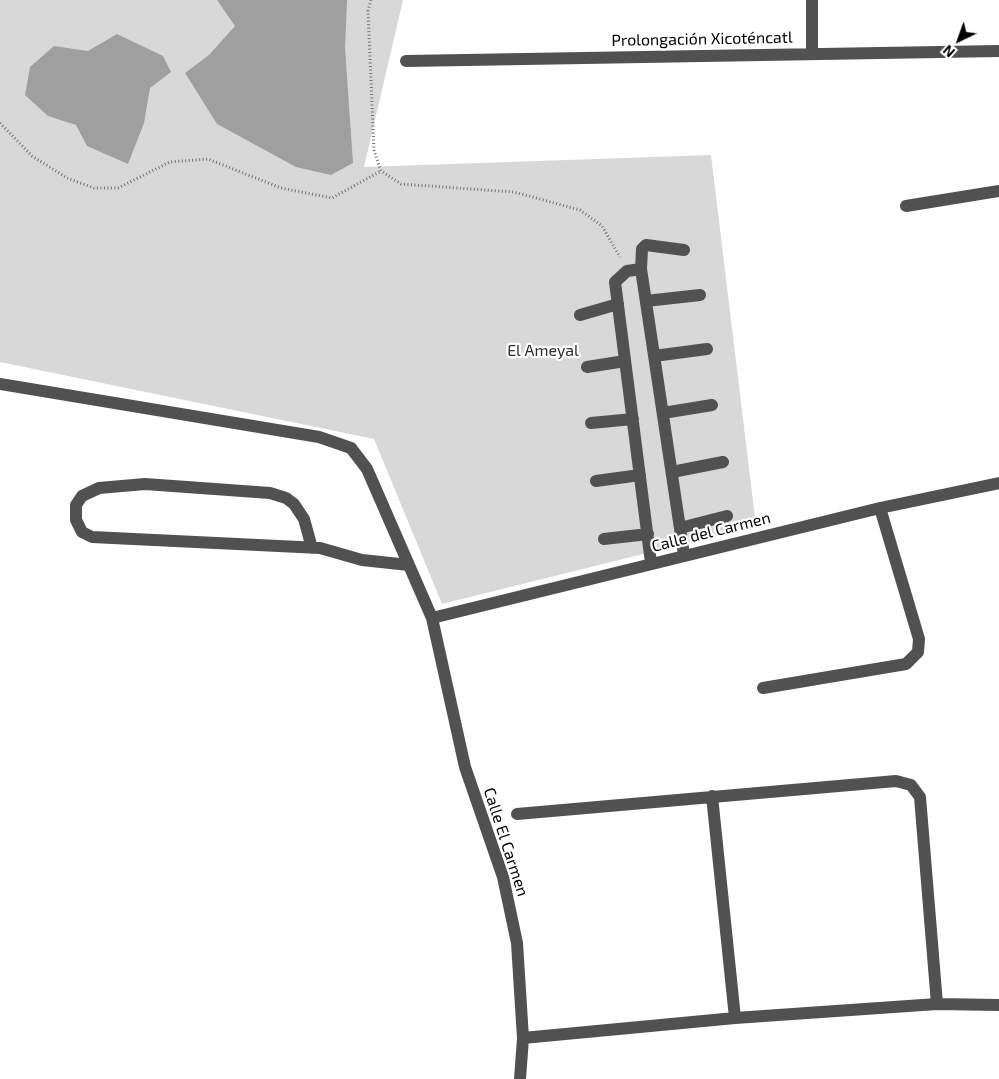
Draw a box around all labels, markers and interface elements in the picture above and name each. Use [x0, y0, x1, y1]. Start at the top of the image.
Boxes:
north arrow [934, 15, 984, 65]
street label: Prolongación Xicoténcatl [611, 28, 793, 50]
text: N [939, 42, 958, 61]
park label: El Ameyal [507, 341, 579, 361]
street label: Calle del Carmen [650, 508, 772, 556]
street label: Calle El Carmen [479, 785, 533, 899]

